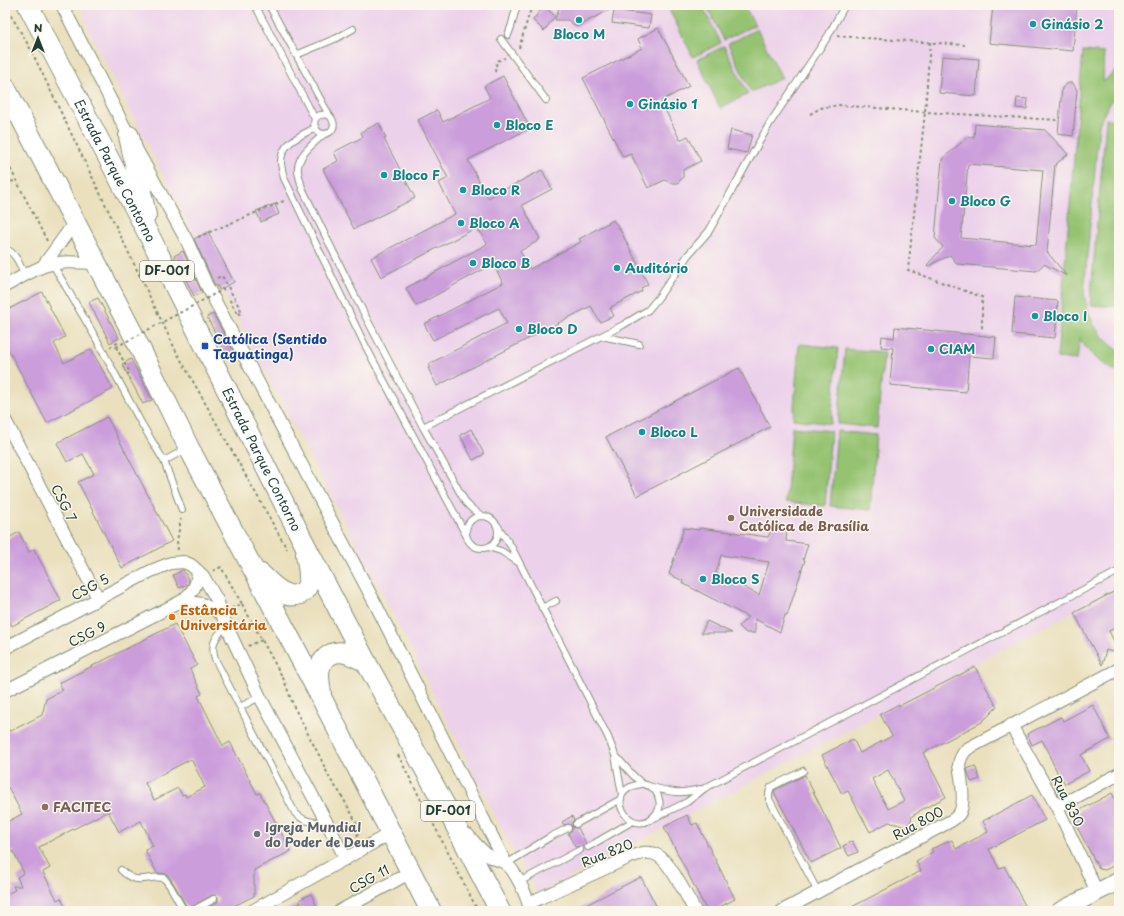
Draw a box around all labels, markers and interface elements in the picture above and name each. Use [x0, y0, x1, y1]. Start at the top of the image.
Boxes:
place label: Ginásio 2 [1041, 14, 1103, 33]
marker: Bloco M [574, 15, 584, 25]
north arrow [18, 18, 58, 58]
text: N [34, 19, 43, 36]
marker: Ginásio 2 [1028, 19, 1038, 29]
place label: Bloco M [553, 24, 605, 43]
place label: Ginásio 1 [638, 94, 697, 113]
street label: Estrada Parque Contorno [70, 96, 161, 245]
marker: Ginásio 1 [625, 99, 635, 109]
place label: Bloco E [505, 115, 553, 134]
marker: Bloco E [492, 120, 502, 130]
place label: Bloco F [392, 165, 440, 184]
marker: Bloco F [379, 170, 389, 180]
place label: Bloco R [471, 180, 520, 199]
marker: Bloco R [458, 185, 468, 195]
place label: Bloco G [960, 191, 1011, 210]
marker: Bloco G [947, 196, 957, 206]
place label: Bloco A [469, 213, 519, 232]
marker: Bloco A [456, 218, 466, 228]
place label: Bloco B [481, 253, 531, 272]
marker: Bloco B [468, 258, 478, 268]
place label: Auditório [625, 258, 688, 277]
road number: DF-001 [140, 261, 194, 281]
marker: Auditório [612, 263, 622, 273]
place label: Bloco I [1043, 306, 1087, 325]
marker: Bloco I [1030, 311, 1040, 321]
place label: Bloco D [527, 319, 577, 338]
marker: Bloco D [514, 324, 524, 334]
place label: Católica (Sentido Taguatinga) [213, 329, 327, 363]
place label: CIAM [939, 339, 975, 358]
marker: Católica (Sentido Taguatinga) [200, 341, 210, 351]
marker: CIAM [926, 344, 936, 354]
street label: Estrada Parque Contorno [218, 384, 306, 534]
place label: Bloco L [650, 422, 698, 441]
marker: Bloco L [637, 427, 647, 437]
street label: CSG 7 [47, 481, 82, 525]
place label: Universidade Católica de Brasília [739, 501, 869, 535]
marker: Universidade Católica de Brasília [726, 513, 736, 523]
street label: CSG 5 [67, 569, 112, 604]
place label: Bloco S [711, 569, 759, 588]
marker: Bloco S [698, 574, 708, 584]
place label: Estância Universitária [180, 600, 267, 634]
marker: Estância Universitária [167, 612, 177, 622]
street label: CSG 9 [65, 616, 109, 651]
street label: Rua 830 [1048, 772, 1089, 829]
place label: FACITEC [53, 797, 111, 816]
road number: DF-001 [421, 801, 475, 821]
street label: Rua 800 [889, 801, 947, 844]
marker: FACITEC [40, 802, 50, 812]
place label: Igreja Mundial do Poder de Deus [265, 817, 375, 851]
marker: Igreja Mundial do Poder de Deus [252, 829, 262, 839]
street label: Rua 820 [578, 834, 636, 872]
street label: CSG 11 [345, 860, 392, 897]

